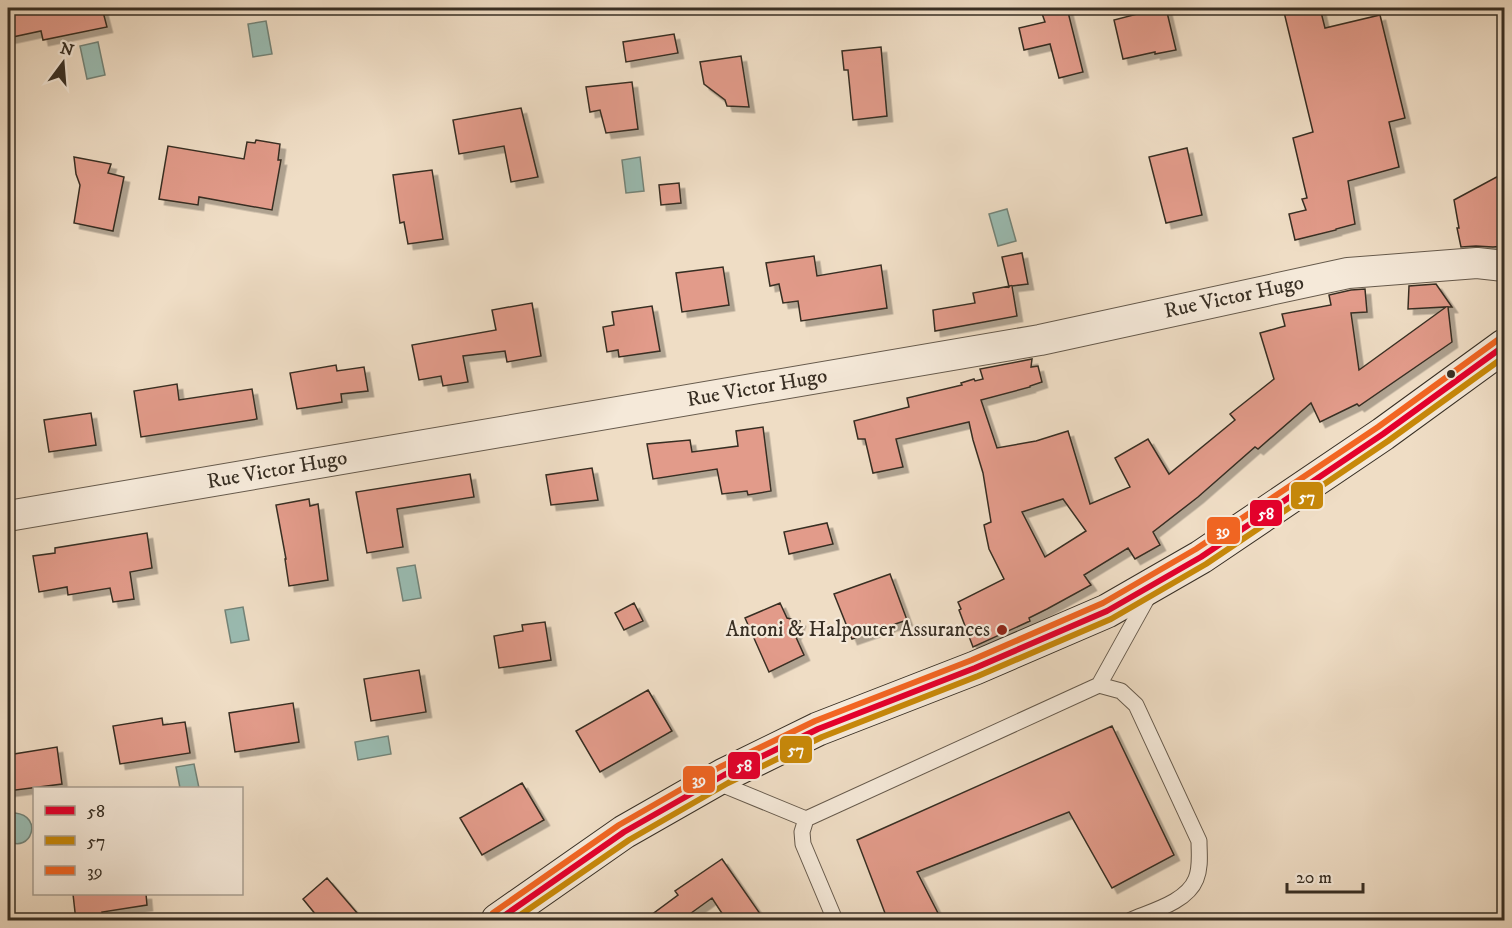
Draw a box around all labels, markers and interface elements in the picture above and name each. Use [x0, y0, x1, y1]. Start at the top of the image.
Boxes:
north arrow [33, 33, 93, 93]
text: N [58, 38, 76, 61]
street label: Rue Victor Hugo [1162, 270, 1306, 324]
street label: Rue Victor Hugo [685, 363, 829, 413]
unlabelled marker [1445, 368, 1457, 380]
street label: Rue Victor Hugo [205, 445, 349, 495]
line badge: 57 [1290, 481, 1324, 510]
text: 57 [1298, 487, 1315, 507]
line badge: 58 [1249, 499, 1283, 527]
text: 58 [1257, 504, 1274, 524]
line badge: 39 [1206, 516, 1241, 545]
text: 39 [1216, 521, 1230, 541]
place label: Antoni & Halpouter Assurances [726, 617, 990, 643]
marker: Antoni & Halpouter Assurances [995, 623, 1009, 637]
line badge: 57 [779, 735, 813, 764]
text: 57 [787, 740, 804, 760]
line badge: 58 [727, 751, 761, 780]
text: 58 [735, 756, 752, 776]
line badge: 39 [682, 765, 716, 794]
text: 39 [692, 770, 706, 790]
legend [33, 787, 243, 895]
text: 58 [87, 801, 105, 823]
text: 57 [87, 831, 105, 853]
scale bar [1287, 856, 1364, 894]
text: 39 [87, 861, 103, 883]
text: 20 m [1296, 867, 1332, 889]

